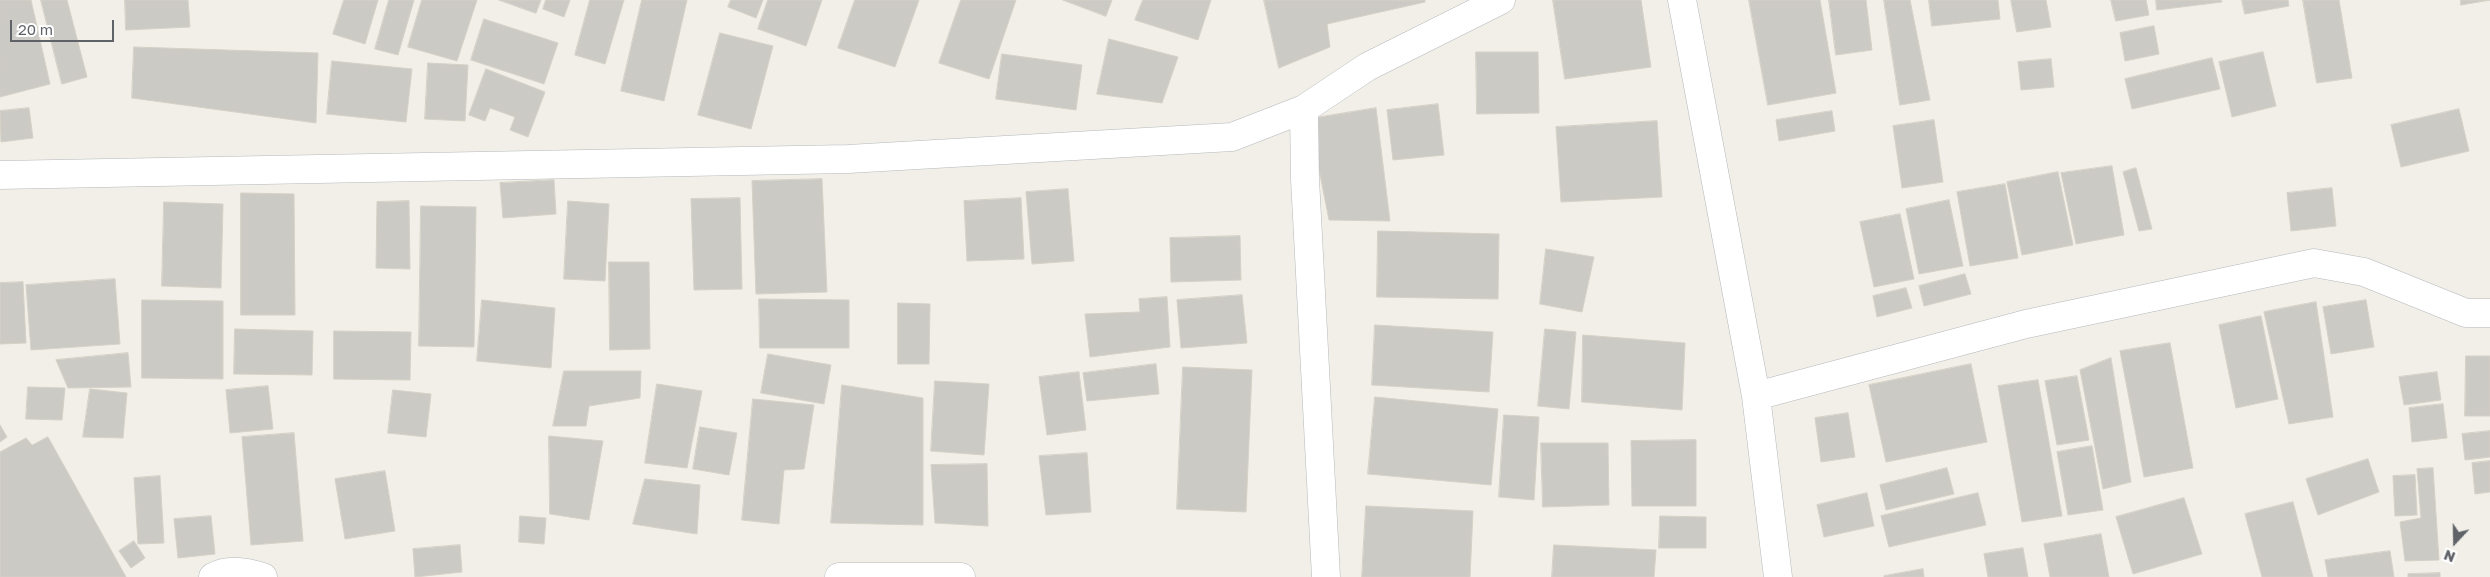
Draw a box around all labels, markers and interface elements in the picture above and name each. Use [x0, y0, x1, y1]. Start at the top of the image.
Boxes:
scale bar [12, 10, 116, 42]
text: 20 m [18, 20, 53, 38]
north arrow [2430, 517, 2480, 567]
text: N [2441, 547, 2457, 566]

